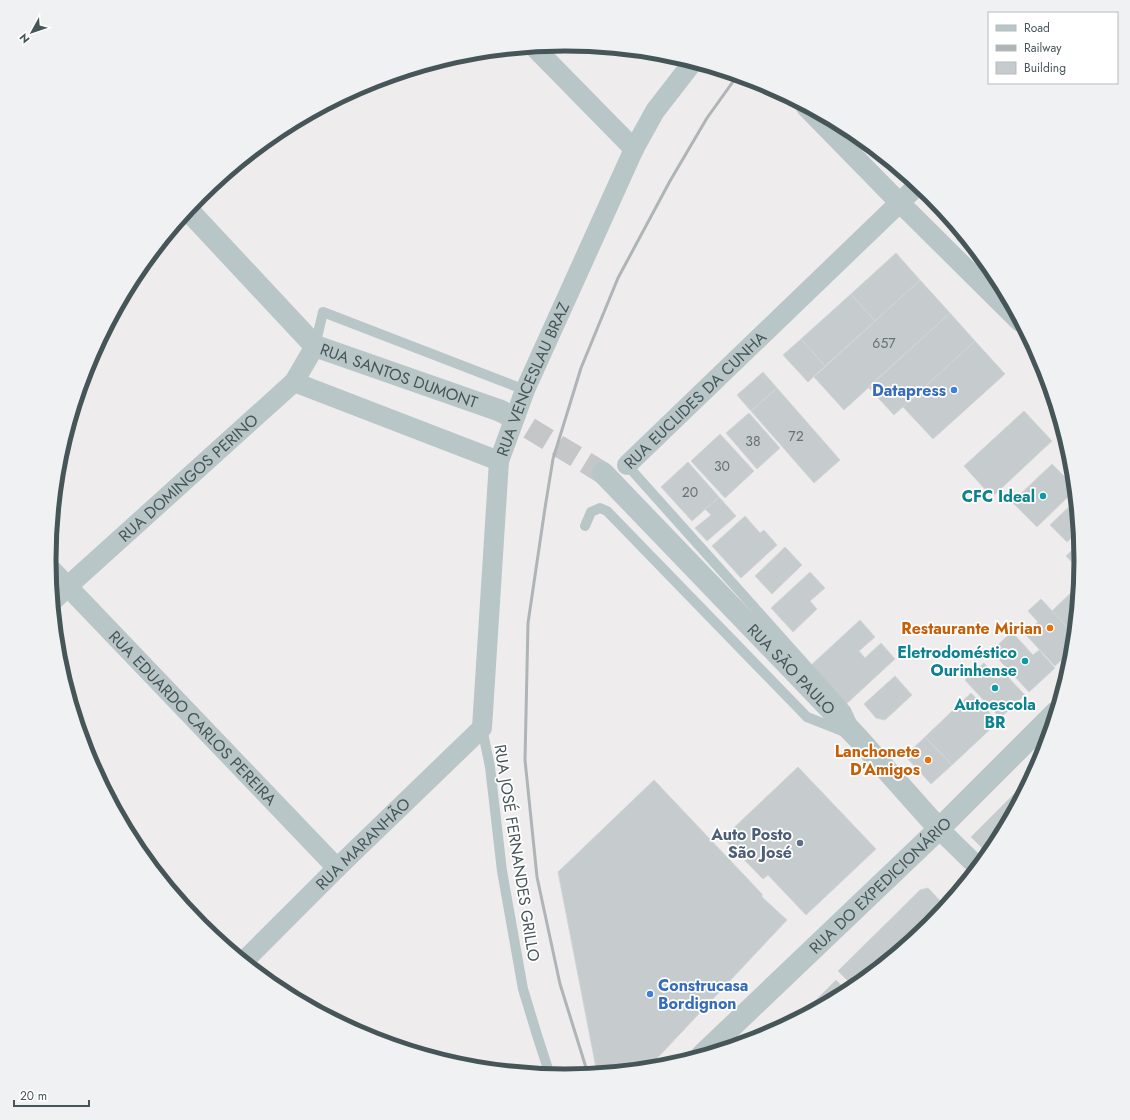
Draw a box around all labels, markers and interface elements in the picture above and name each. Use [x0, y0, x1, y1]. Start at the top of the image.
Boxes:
north arrow [12, 12, 52, 52]
legend [988, 12, 1118, 84]
text: Road [1024, 19, 1050, 37]
text: N [15, 30, 33, 47]
text: Railway [1024, 39, 1062, 57]
text: Building [1024, 59, 1066, 77]
street label: RUA VENCESLAU BRAZ [490, 298, 575, 459]
street label: RUA EUCLIDES DA CUNHA [618, 325, 771, 474]
house number: 657 [872, 333, 896, 353]
street label: RUA SANTOS DUMONT [317, 337, 481, 414]
place label: Datapress [872, 379, 946, 402]
marker: Datapress [949, 385, 959, 395]
street label: RUA DOMINGOS PERINO [113, 408, 263, 547]
house number: 72 [788, 426, 804, 446]
house number: 38 [745, 431, 761, 451]
house number: 30 [714, 456, 730, 476]
house number: 20 [682, 482, 698, 502]
place label: CFC Ideal [962, 485, 1035, 508]
marker: CFC Ideal [1038, 491, 1048, 501]
place label: Restaurante Mirian [901, 617, 1042, 640]
street label: RUA SÃO PAULO [742, 618, 841, 720]
marker: Restaurante Mirian [1045, 623, 1055, 633]
street label: RUA EDUARDO CARLOS PEREIRA [104, 625, 283, 810]
place label: Eletrodoméstico Ourinhense [897, 641, 1017, 682]
marker: Eletrodoméstico Ourinhense [1020, 656, 1030, 666]
marker: Autoescola BR [990, 683, 1000, 693]
place label: Autoescola BR [953, 693, 1036, 734]
place label: Lanchonete D'Amigos [835, 740, 920, 781]
street label: RUA JOSÉ FERNANDES GRILLO [488, 743, 546, 963]
marker: Lanchonete D'Amigos [923, 755, 933, 765]
street label: RUA MARANHÃO [310, 792, 415, 895]
street label: RUA DO EXPEDICIONÁRIO [804, 812, 956, 959]
place label: Auto Posto São José [710, 823, 792, 864]
marker: Auto Posto São José [795, 838, 805, 848]
place label: Construcasa Bordignon [658, 974, 748, 1015]
marker: Construcasa Bordignon [645, 989, 655, 999]
scale bar [14, 1082, 89, 1108]
text: 20 m [20, 1087, 47, 1105]

